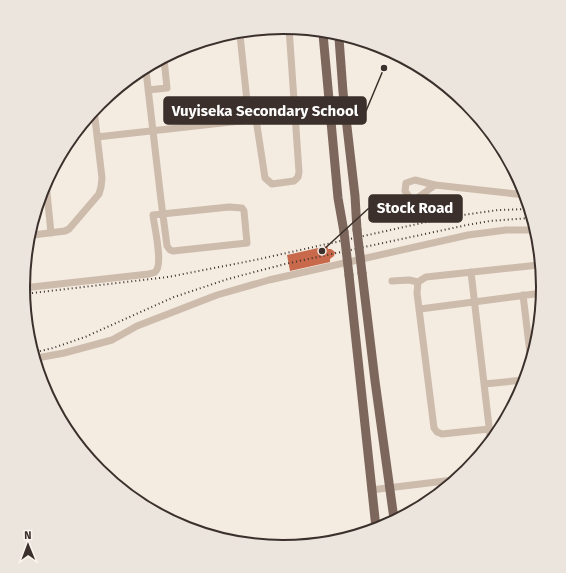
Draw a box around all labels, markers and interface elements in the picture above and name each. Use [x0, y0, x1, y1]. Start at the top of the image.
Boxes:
callout: Vuyiseka Secondary School [164, 97, 366, 124]
text: Vuyiseka Secondary School [171, 102, 359, 120]
callout: Stock Road [369, 195, 462, 222]
text: Stock Road [377, 199, 453, 217]
north arrow [8, 525, 48, 565]
text: N [24, 529, 32, 542]

